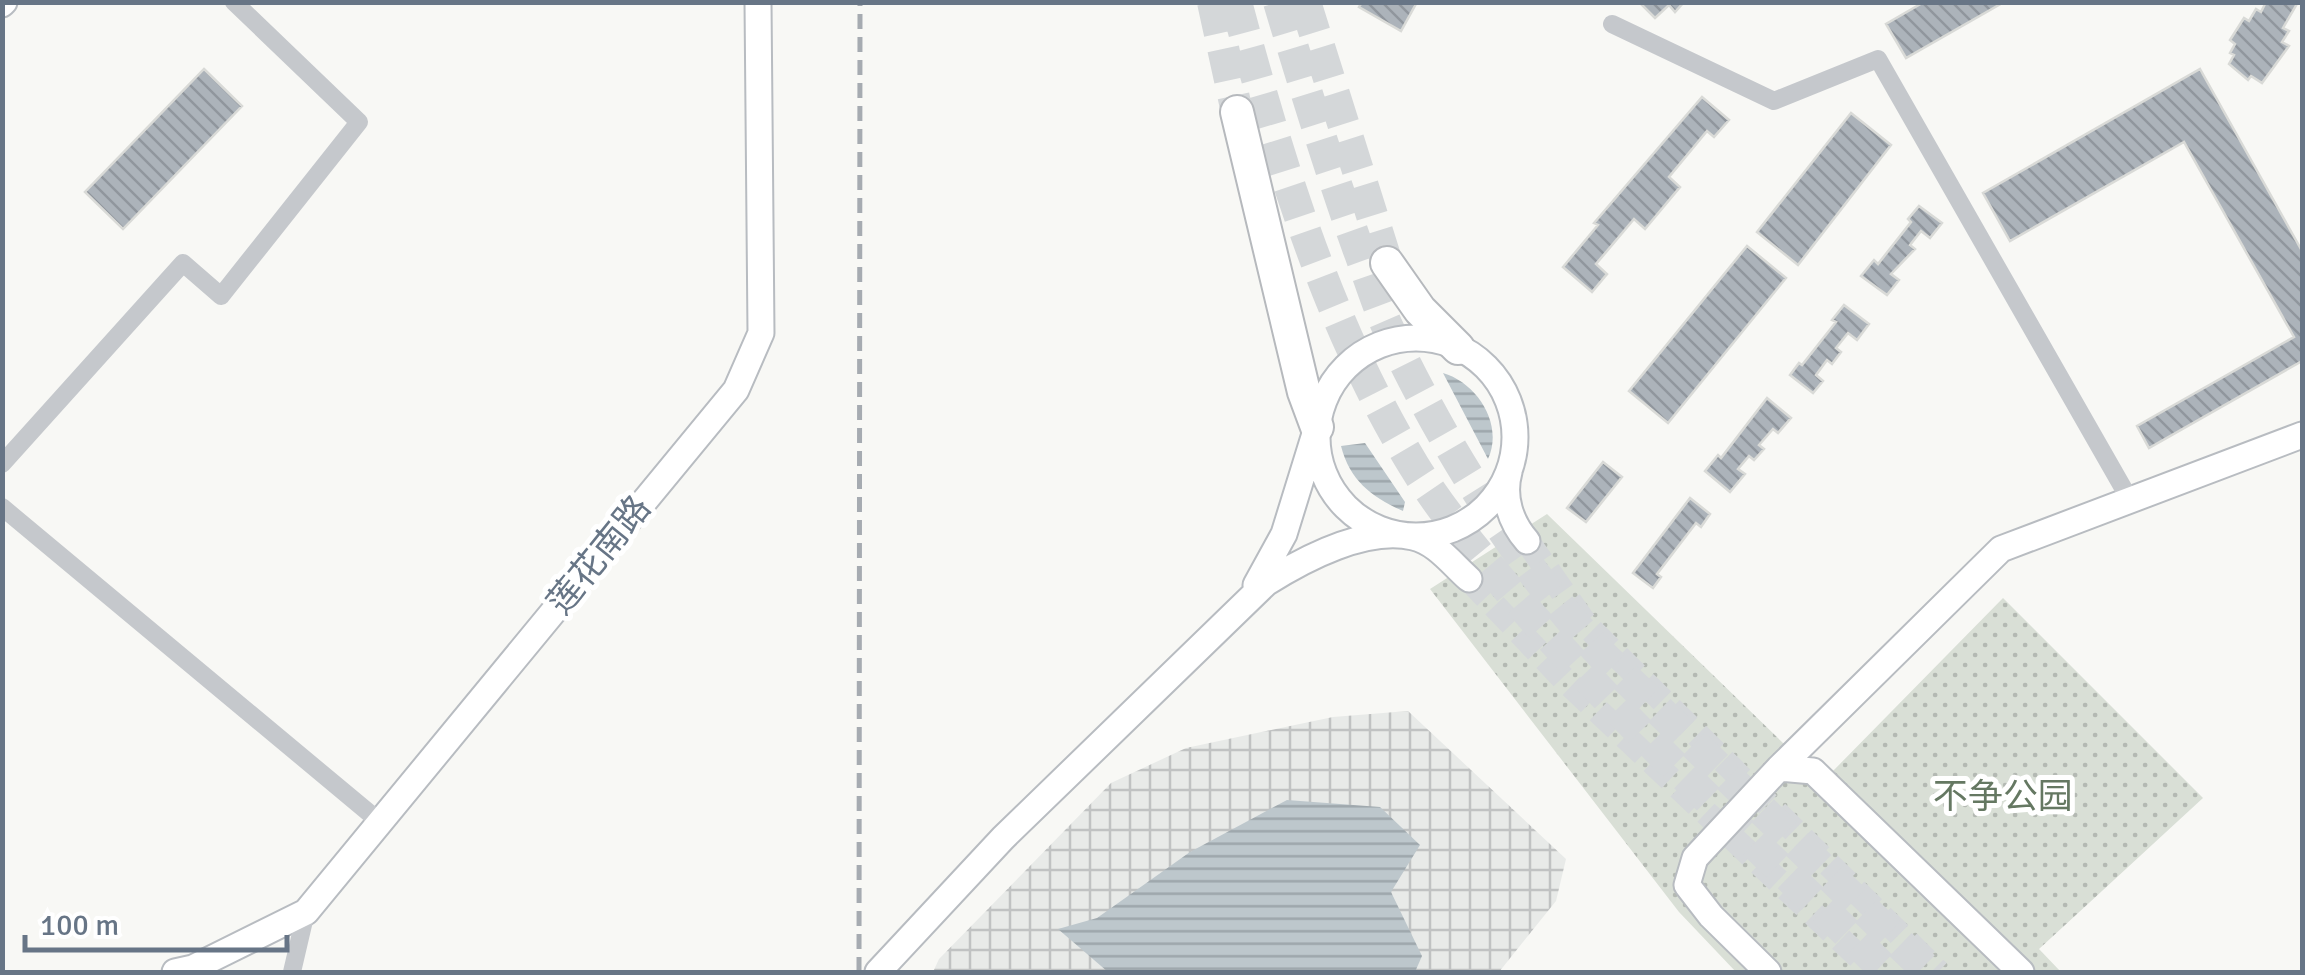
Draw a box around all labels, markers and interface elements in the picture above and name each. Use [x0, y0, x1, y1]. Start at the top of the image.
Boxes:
street label: 莲花南路 [538, 487, 660, 623]
park label: 不争公园 [1933, 775, 2073, 818]
scale bar [25, 890, 288, 952]
text: 100 m [40, 907, 119, 944]

